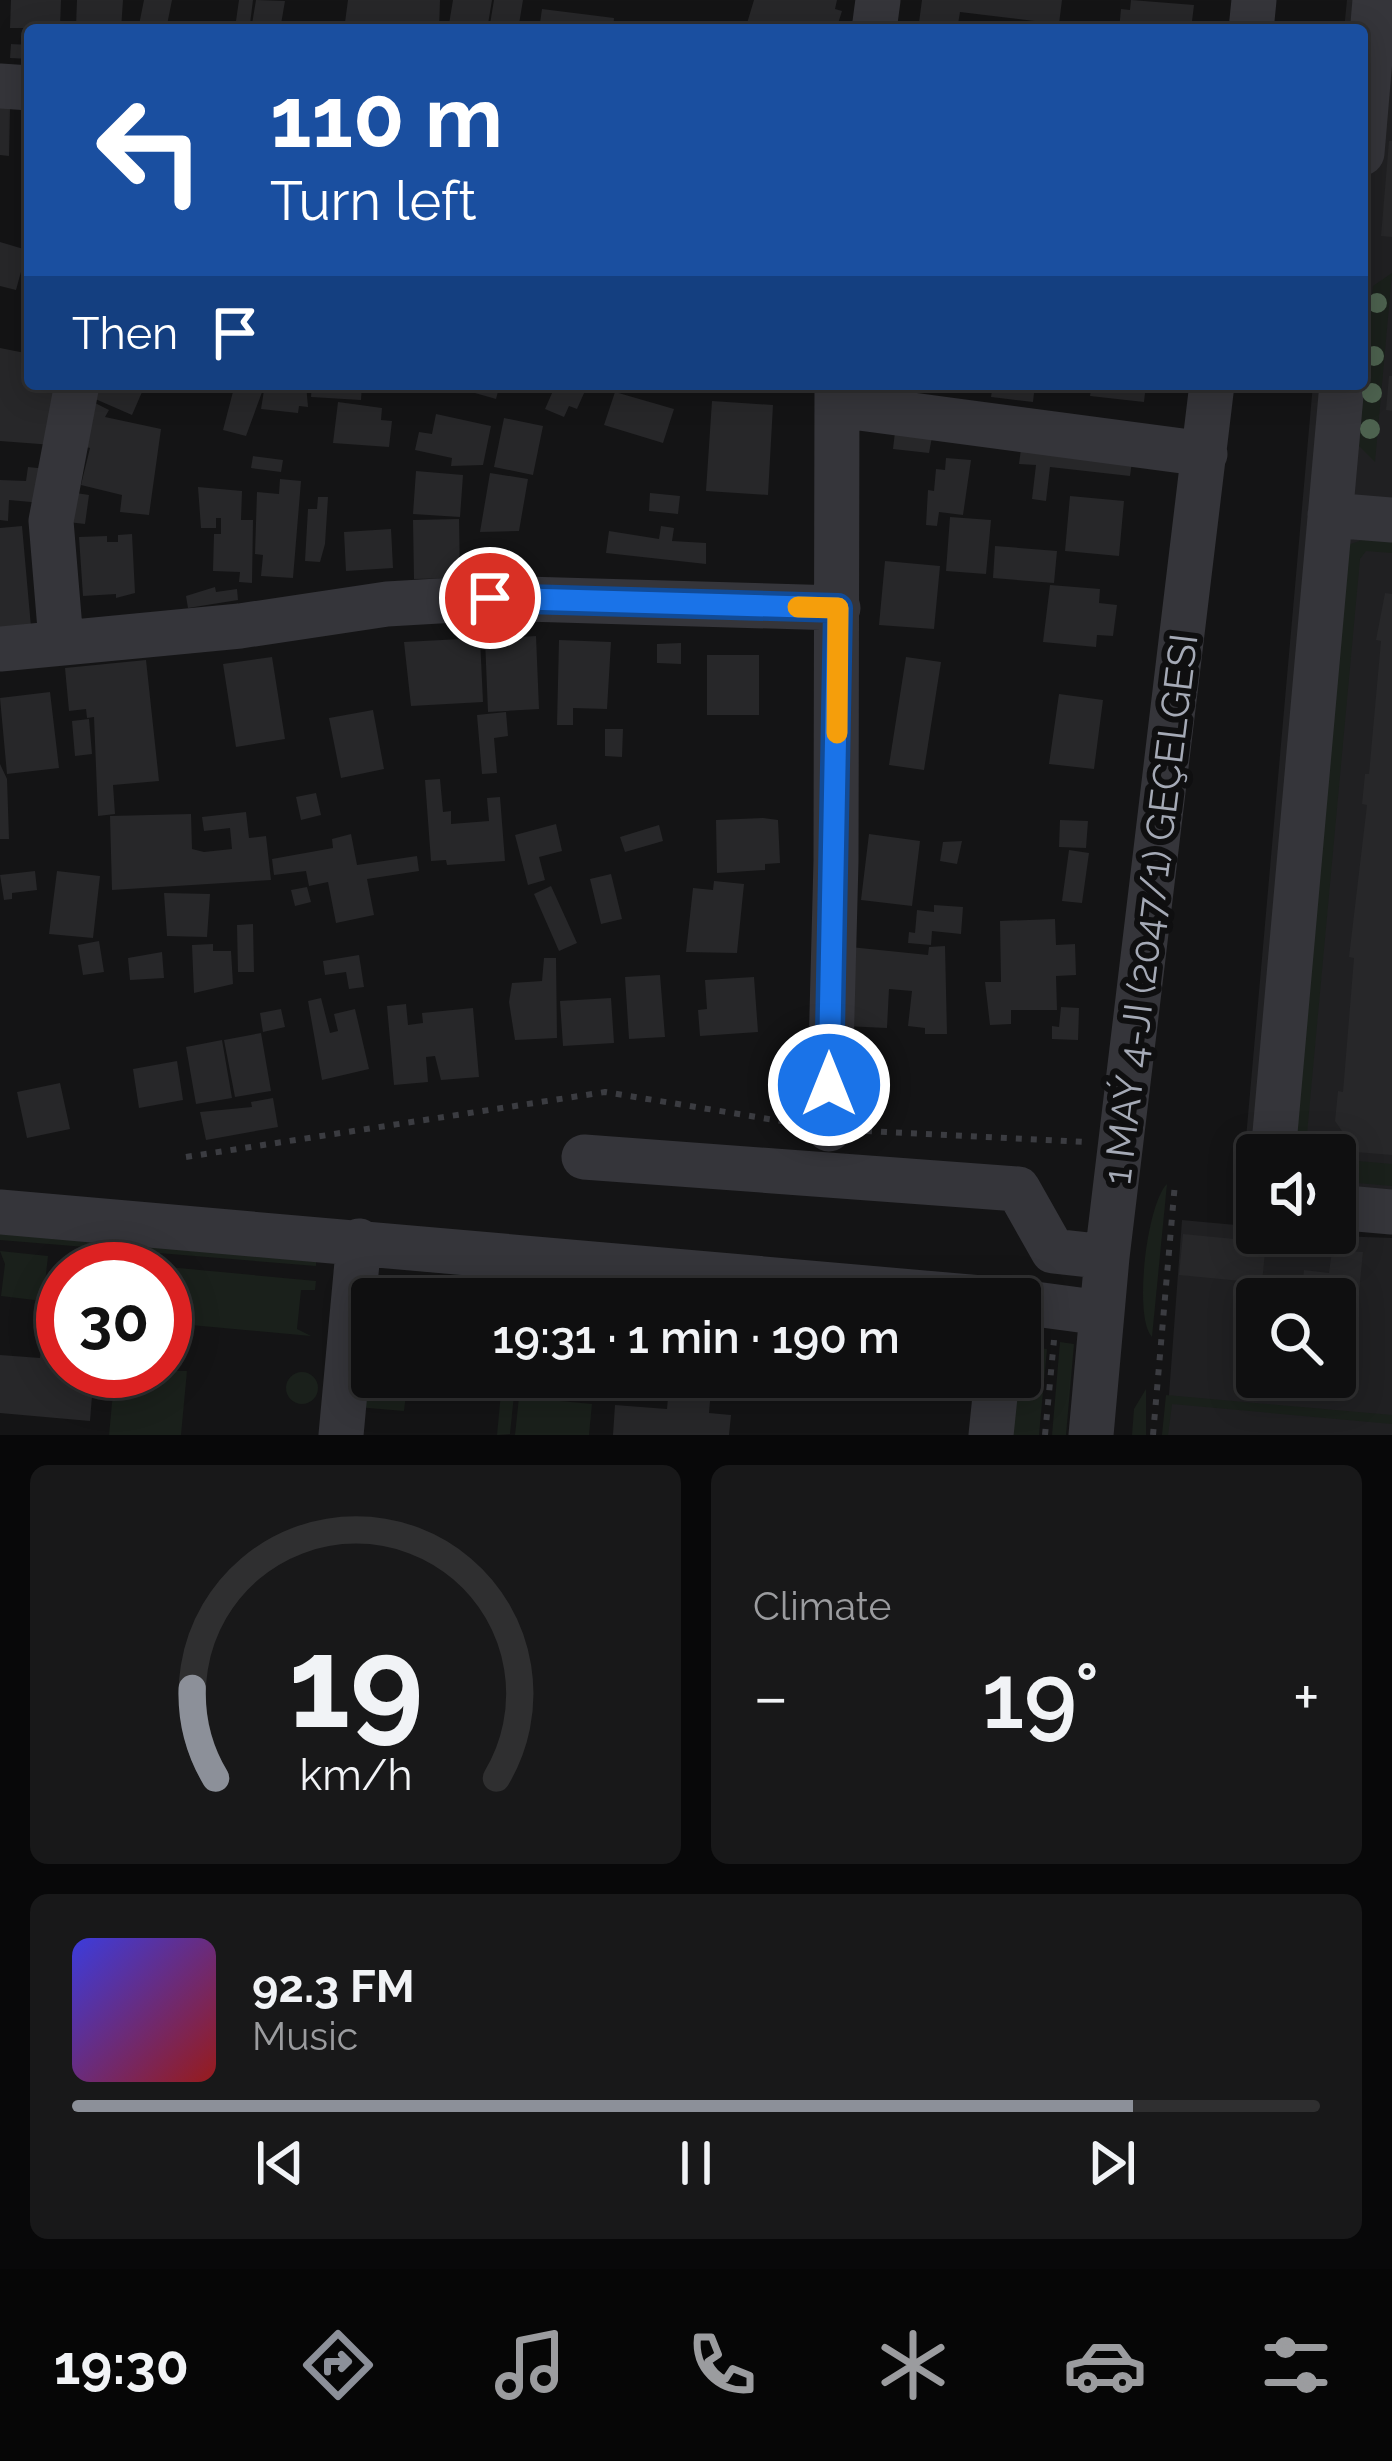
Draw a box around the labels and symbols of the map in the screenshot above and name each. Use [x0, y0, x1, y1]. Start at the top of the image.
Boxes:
pin [439, 547, 541, 649]
street label: 1 MAÝ 4-JI (2047/1) GEÇELGESI [1093, 631, 1207, 1187]
position arrow [766, 1022, 892, 1148]
speed limit sign: 30 [36, 1242, 192, 1398]

